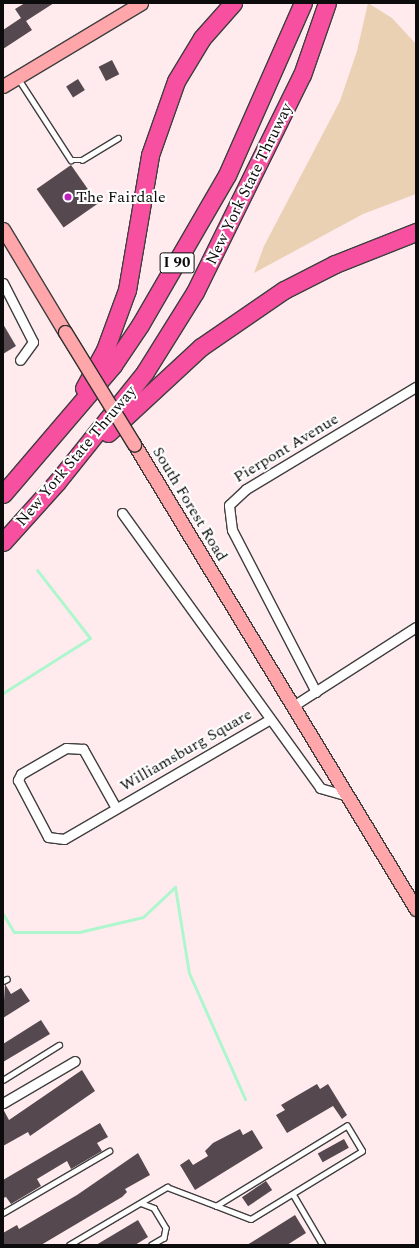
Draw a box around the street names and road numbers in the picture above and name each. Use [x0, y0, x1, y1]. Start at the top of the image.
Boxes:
street label: New York State Thruway [202, 100, 296, 268]
road number: I 90 [159, 250, 195, 276]
street label: New York State Thruway [12, 382, 140, 530]
street label: Pierpont Avenue [230, 409, 342, 487]
street label: South Forest Road [148, 443, 232, 565]
street label: Williamsburg Square [117, 704, 255, 796]

